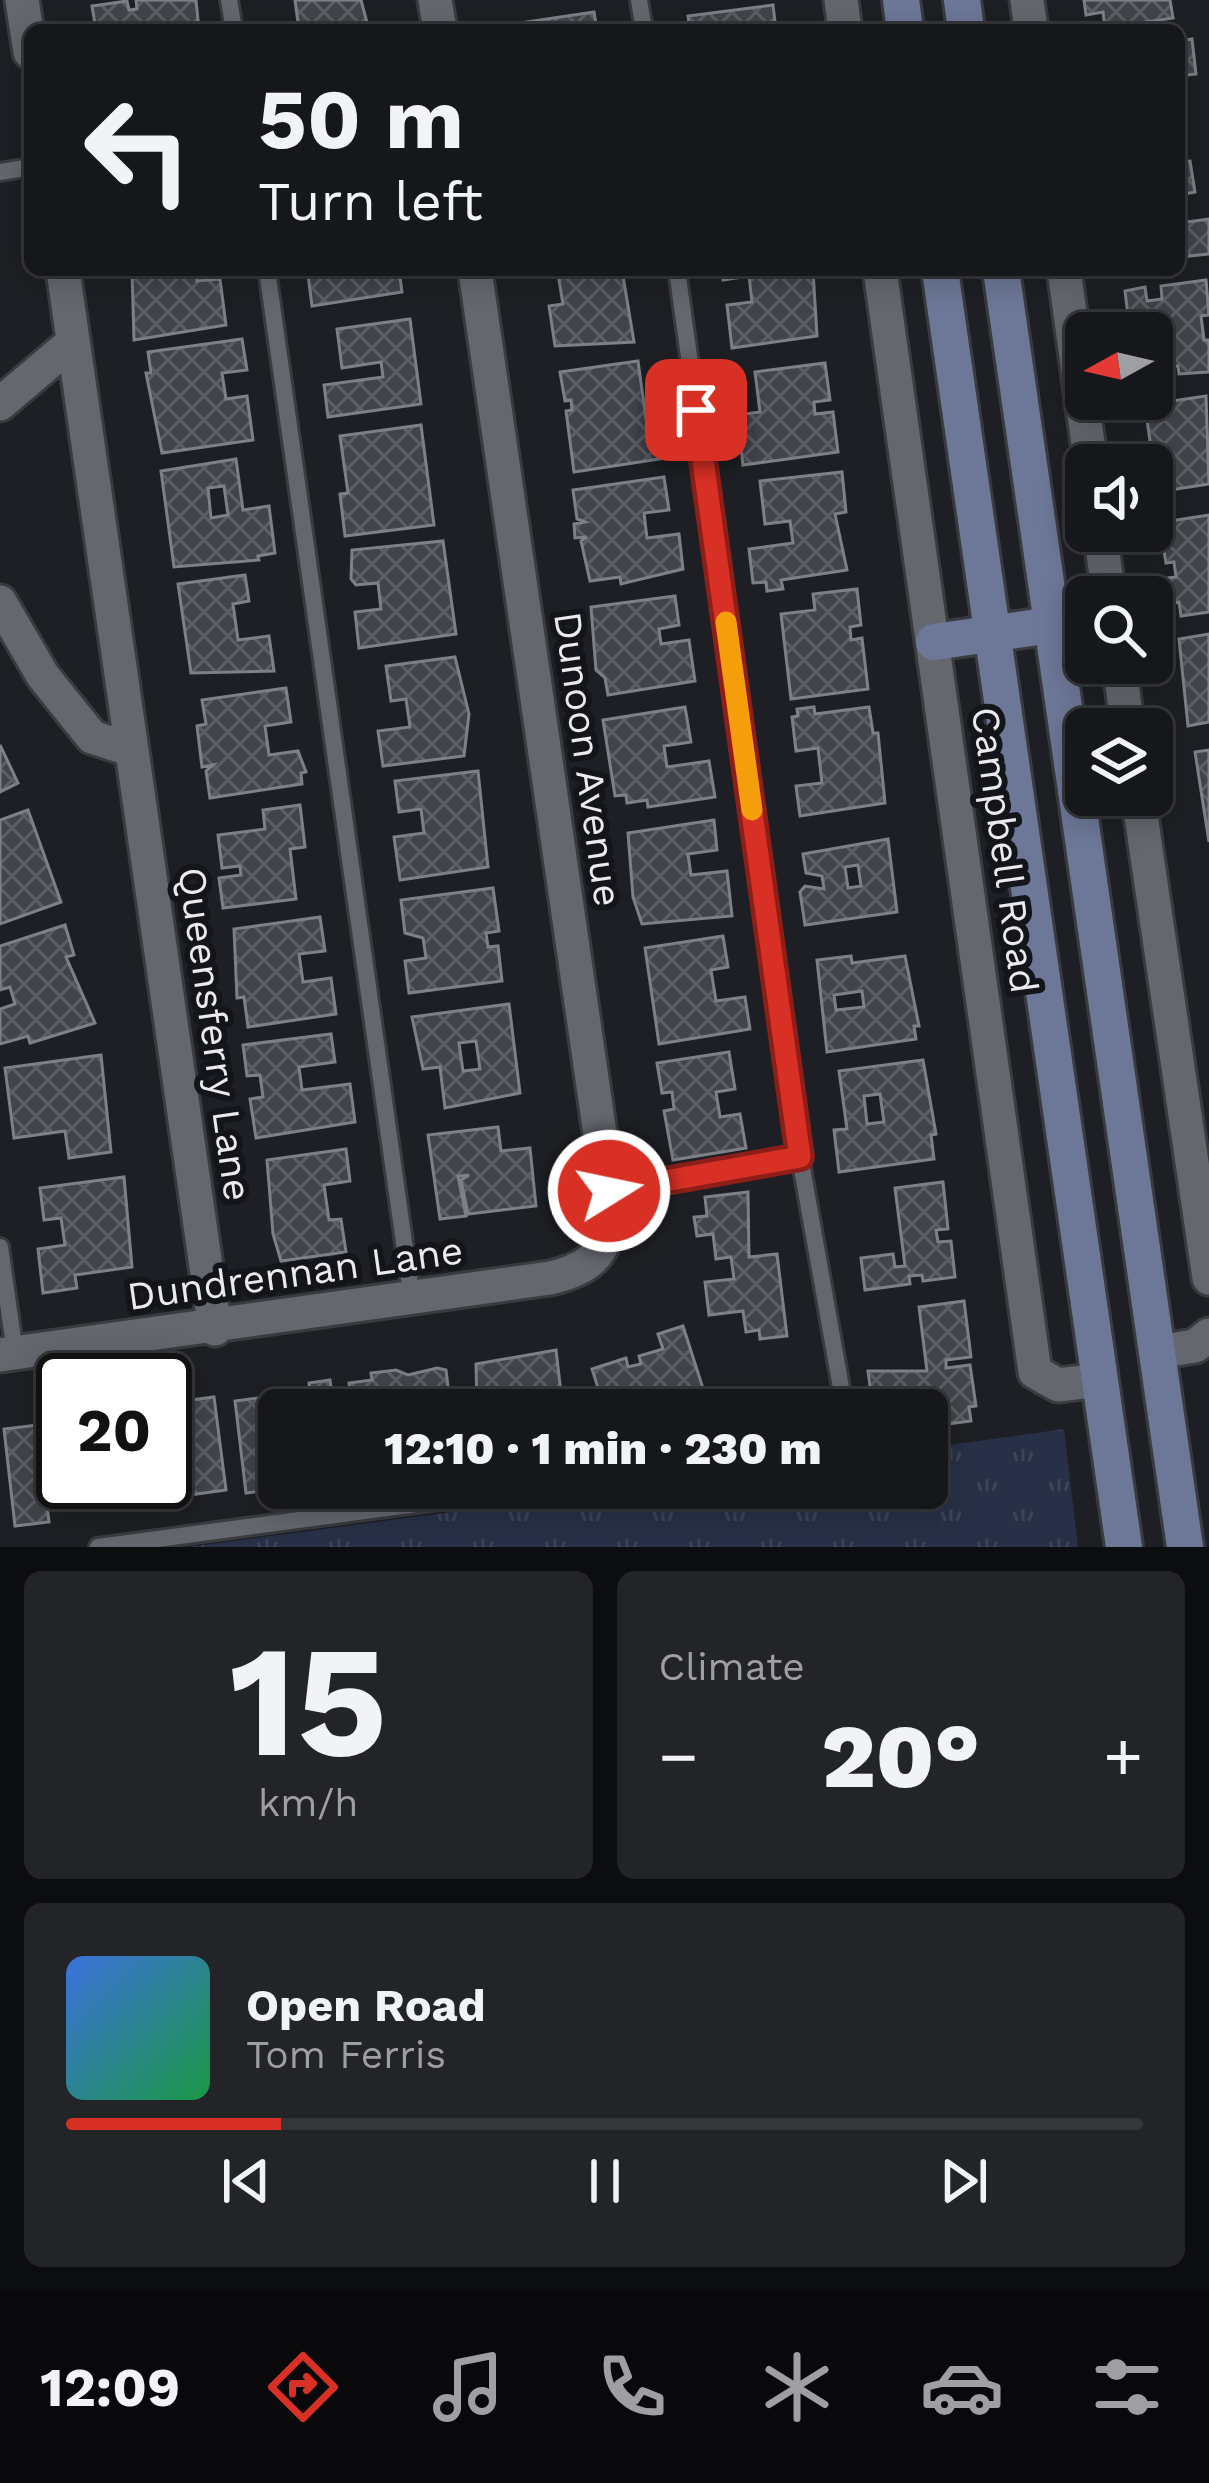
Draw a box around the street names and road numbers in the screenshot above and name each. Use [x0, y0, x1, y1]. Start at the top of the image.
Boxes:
street label: Dunoon Avenue [545, 609, 631, 909]
street label: Campbell Road [963, 704, 1047, 996]
street label: Queensferry Lane [169, 864, 261, 1204]
street label: Dundrennan Lane [124, 1227, 466, 1319]

